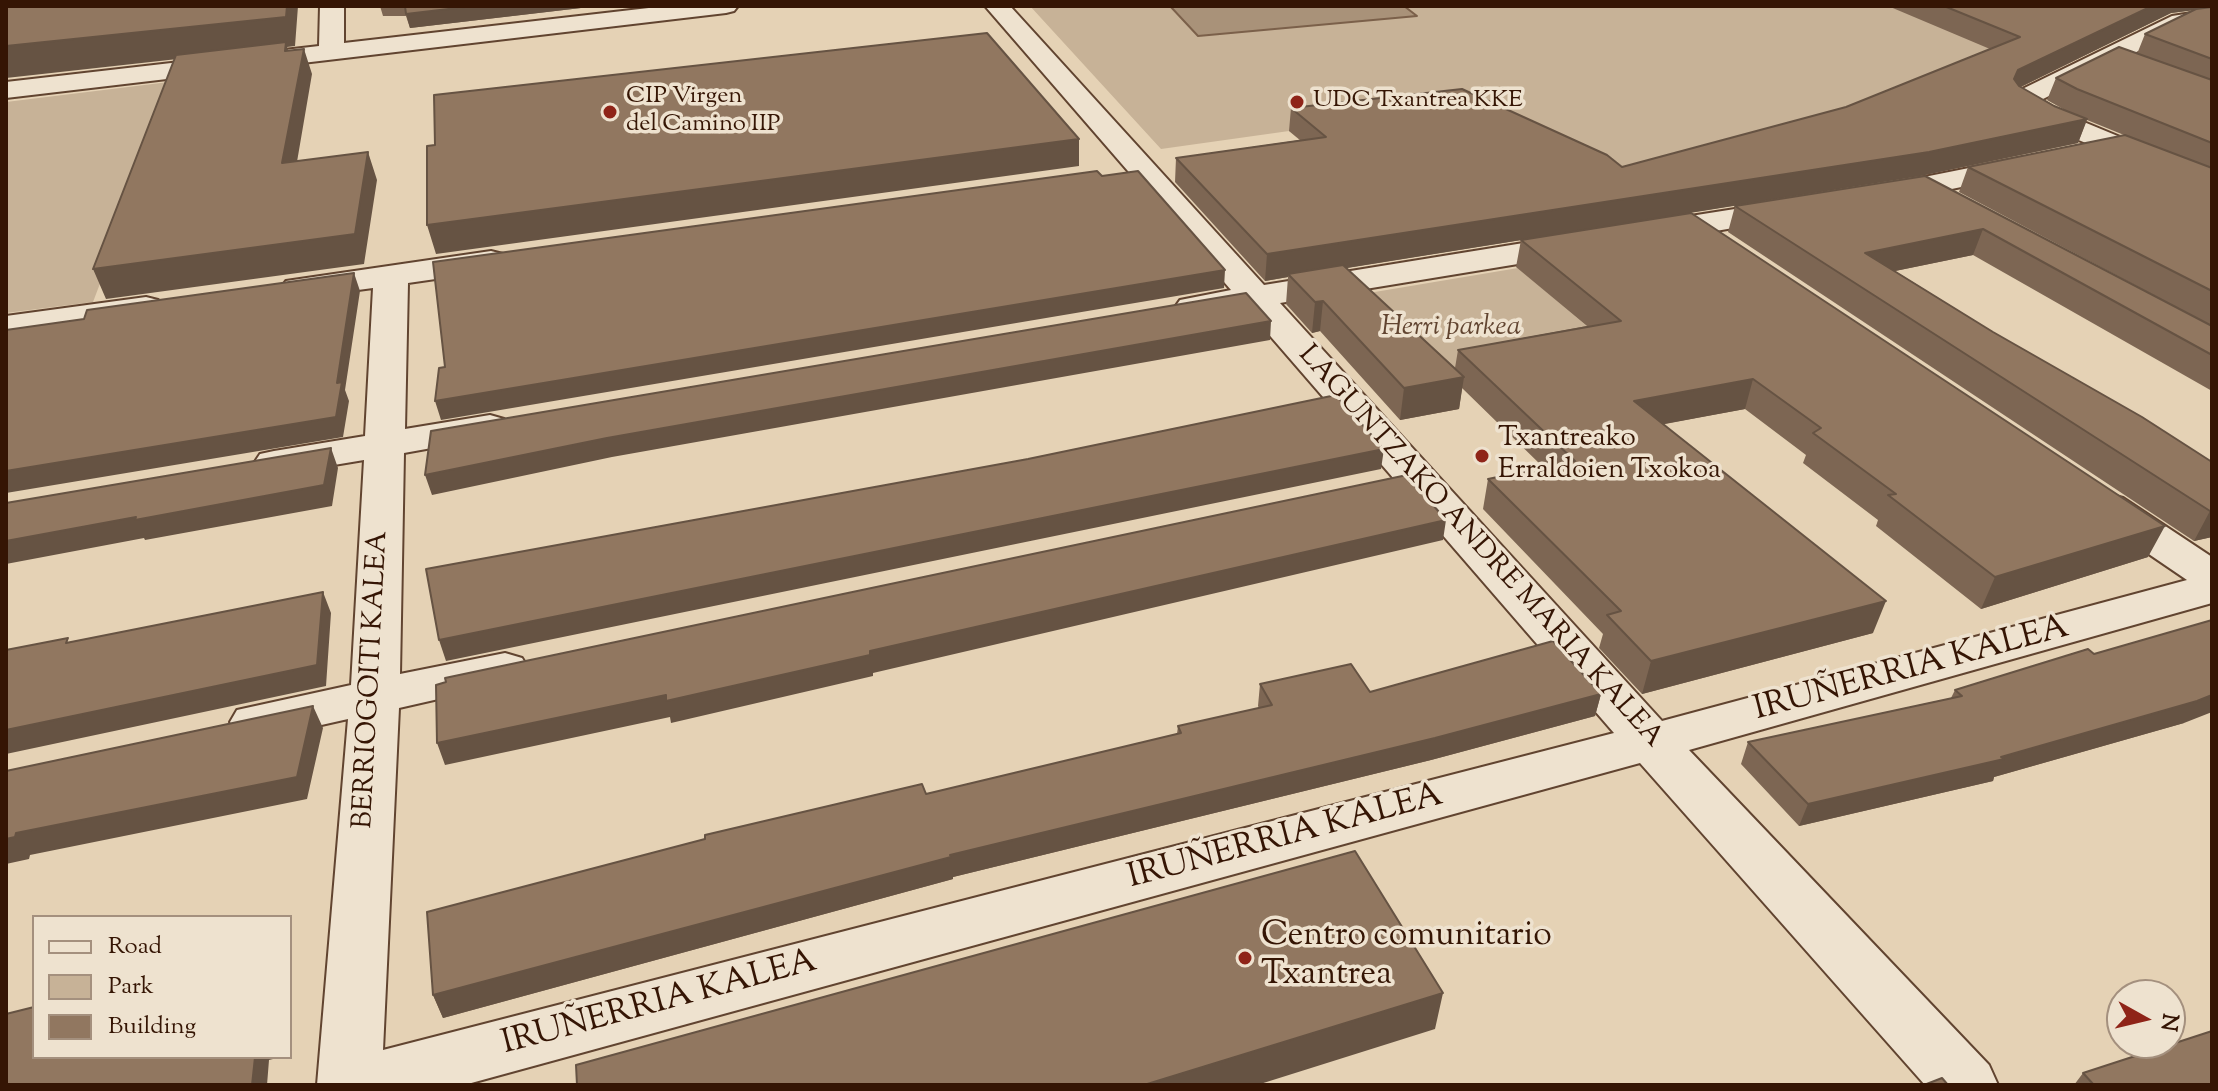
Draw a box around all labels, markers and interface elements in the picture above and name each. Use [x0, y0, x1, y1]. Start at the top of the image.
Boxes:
place label: CIP Virgen del Camino IIP [626, 84, 780, 140]
place label: UDC Txantrea KKE [1313, 88, 1523, 116]
marker: UDC Txantrea KKE [1288, 93, 1306, 111]
marker: CIP Virgen del Camino IIP [601, 103, 619, 121]
park label: Herri parkea [1381, 312, 1521, 346]
street label: LAGUNTZAKO ANDRE MARIA KALEA [1289, 340, 1669, 756]
place label: Txantreako Erraldoien Txokoa [1498, 423, 1721, 489]
marker: Txantreako Erraldoien Txokoa [1473, 447, 1491, 465]
street label: BERRIOGOITI KALEA [348, 530, 398, 830]
street label: IRUÑERRIA KALEA [1750, 609, 2074, 733]
street label: IRUÑERRIA KALEA [1124, 777, 1448, 901]
legend [32, 915, 292, 1059]
place label: Centro comunitario Txantrea [1261, 918, 1552, 998]
text: Road [108, 930, 162, 964]
street label: IRUÑERRIA KALEA [498, 943, 822, 1067]
marker: Centro comunitario Txantrea [1236, 949, 1254, 967]
text: Park [108, 970, 154, 1004]
north arrow [2106, 979, 2186, 1059]
text: Building [108, 1010, 196, 1044]
text: N [2151, 1011, 2185, 1033]

